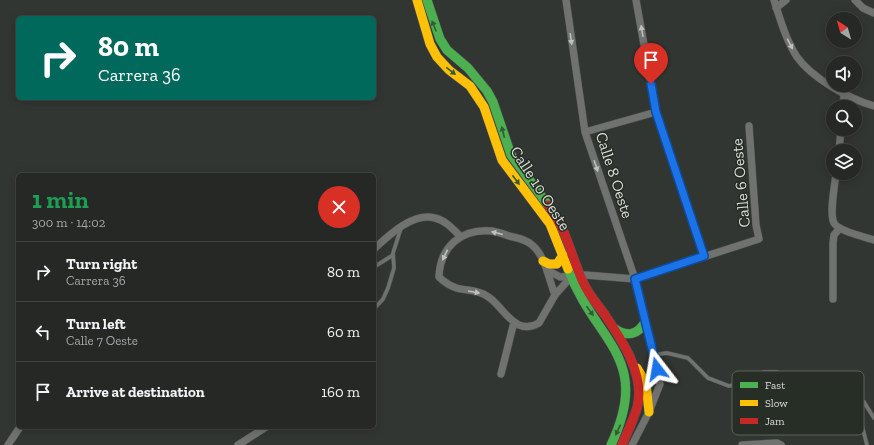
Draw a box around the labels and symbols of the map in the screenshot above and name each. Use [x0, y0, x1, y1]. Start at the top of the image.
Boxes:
north arrow [826, 12, 862, 48]
one-way arrow [431, 19, 437, 31]
one-way arrow [638, 24, 644, 37]
one-way arrow [568, 33, 574, 45]
one-way arrow [787, 38, 793, 50]
pin [634, 43, 668, 84]
one-way arrow [446, 67, 457, 75]
one-way arrow [499, 126, 505, 139]
street label: Calle 8 Oeste [592, 130, 637, 221]
street label: Calle 6 Oeste [727, 138, 754, 228]
street label: Calle 10 Oeste [506, 143, 575, 234]
one-way arrow [594, 160, 600, 172]
one-way arrow [512, 175, 520, 186]
one-way arrow [491, 230, 503, 236]
one-way arrow [442, 249, 448, 260]
one-way arrow [468, 289, 480, 295]
one-way arrow [586, 306, 594, 316]
position arrow [636, 348, 678, 390]
legend [732, 371, 864, 435]
text: Fast [765, 379, 786, 392]
text: Slow [765, 397, 788, 410]
text: Jam [765, 415, 785, 428]
one-way arrow [615, 425, 621, 436]

